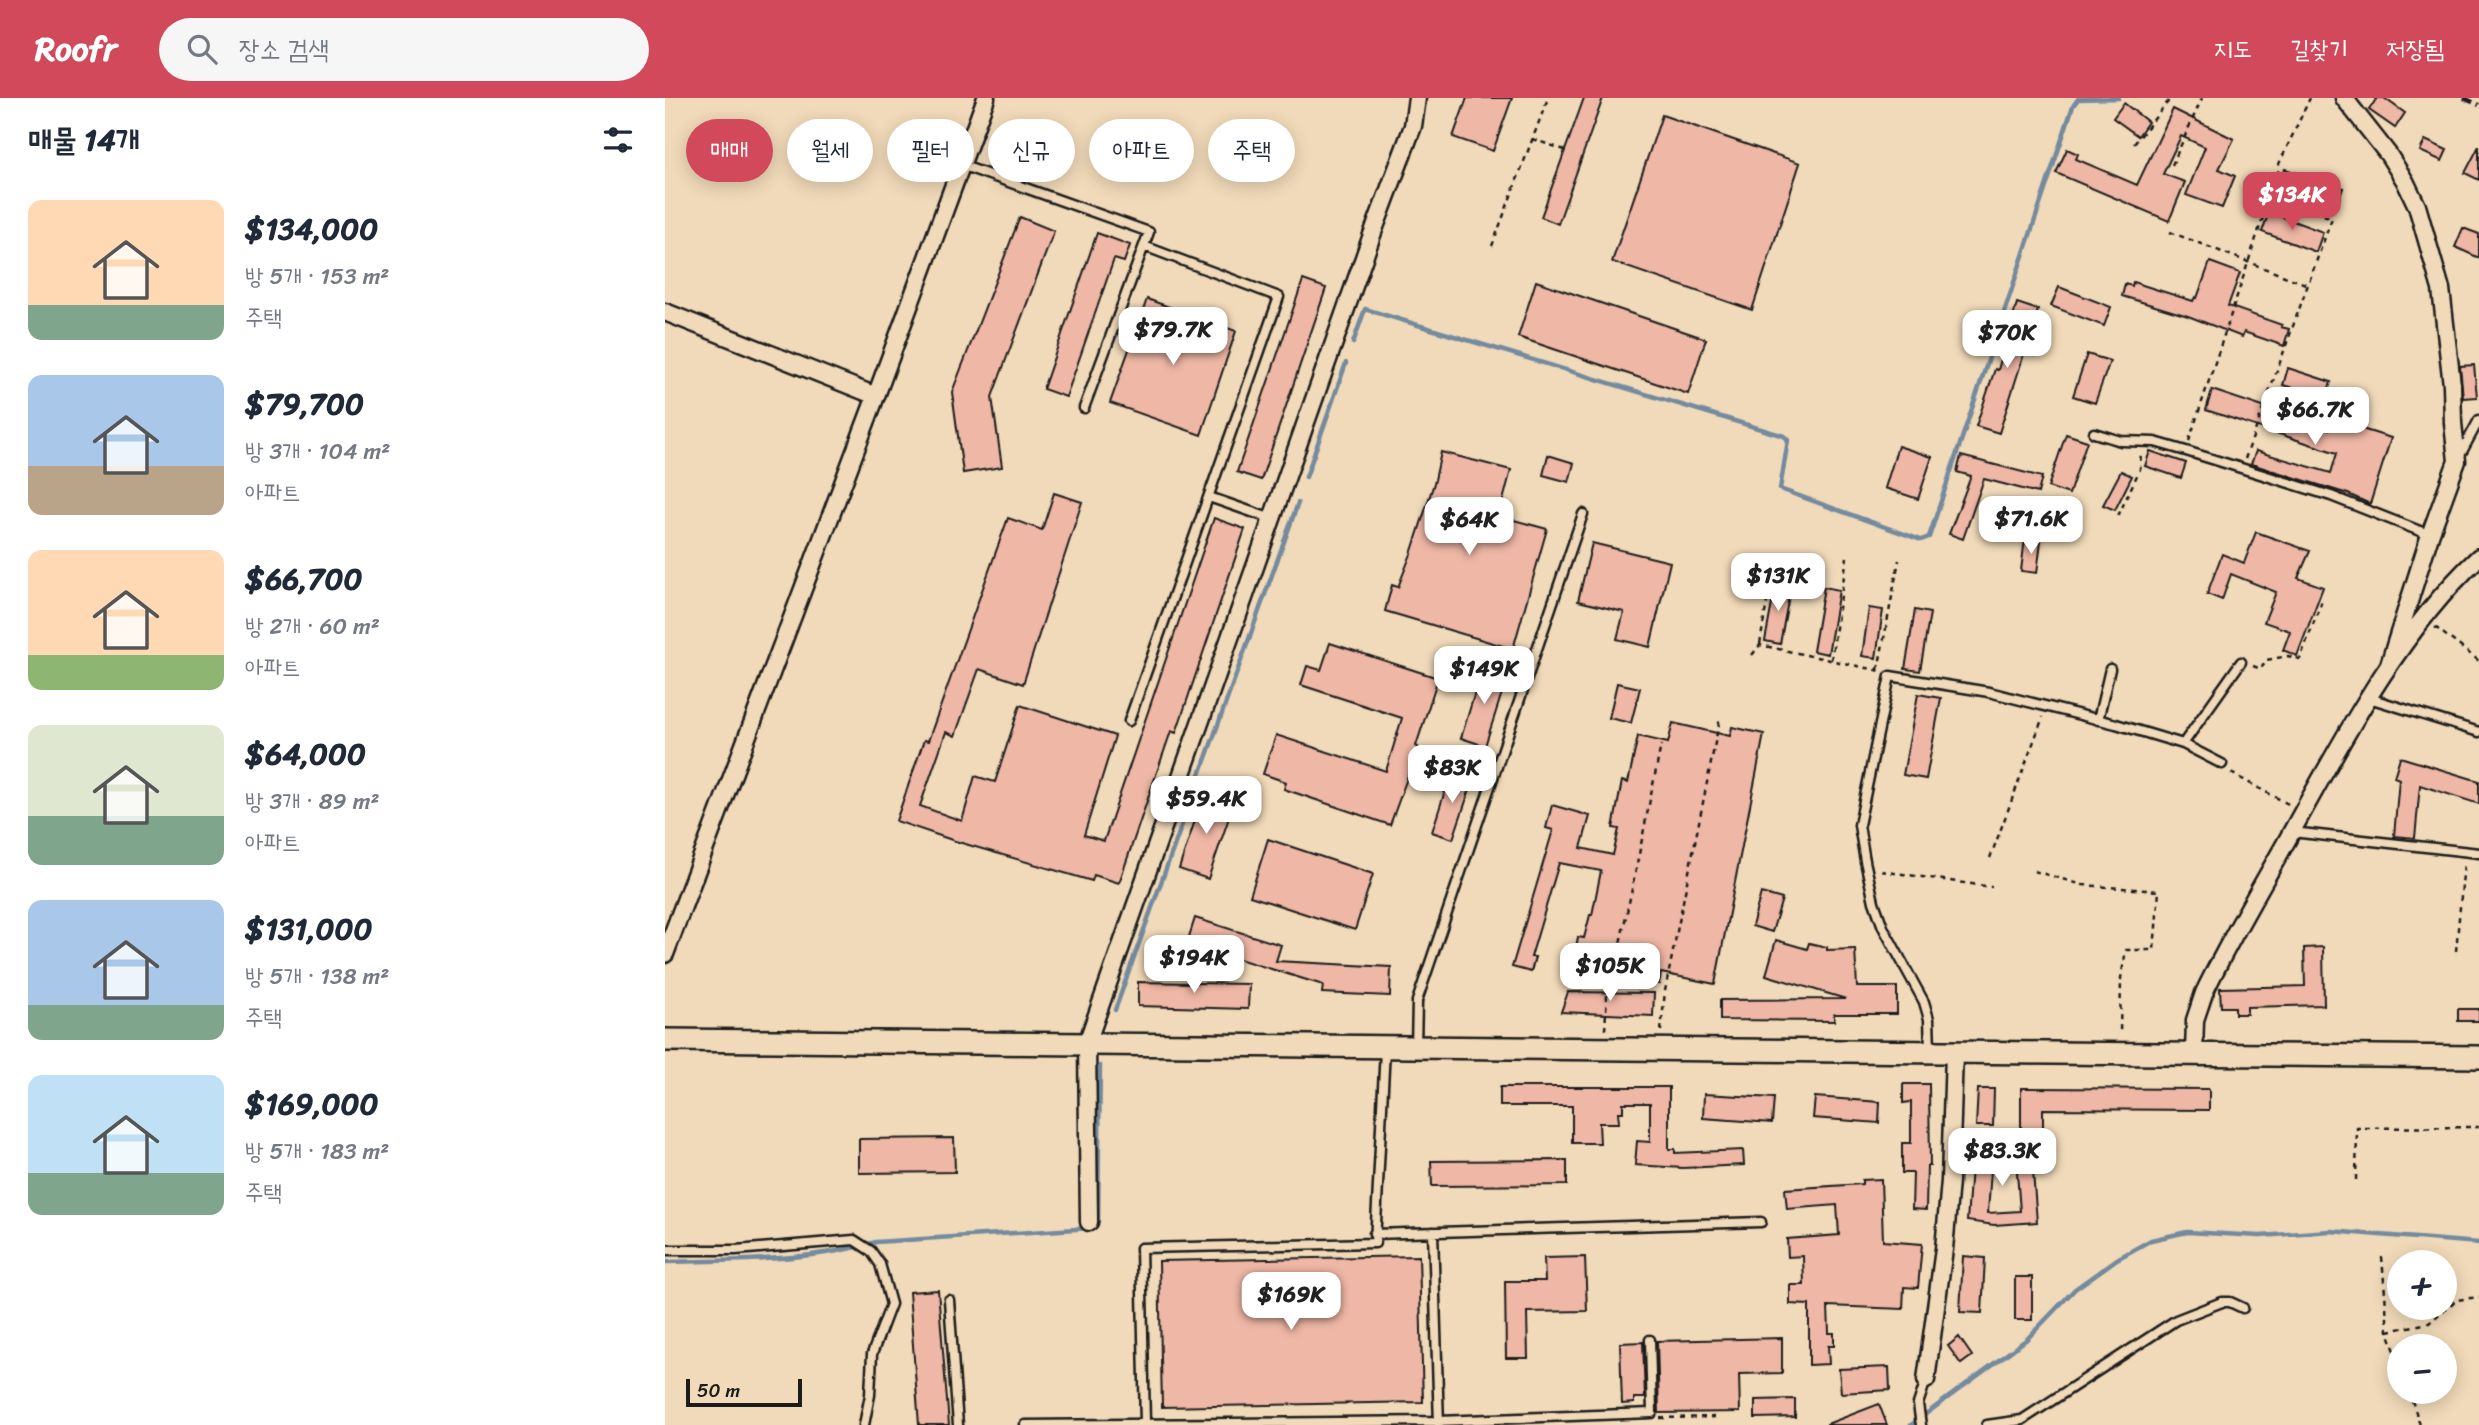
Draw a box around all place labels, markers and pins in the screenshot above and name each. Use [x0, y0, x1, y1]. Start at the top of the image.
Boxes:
pin: $134K [2243, 172, 2341, 232]
pin: $79.7K [1116, 308, 1230, 367]
pin: $70K [1966, 310, 2048, 370]
pin: $66.7K [2258, 388, 2372, 447]
pin: $71.6K [1974, 496, 2088, 556]
pin: $64K [1428, 498, 1510, 557]
pin: $131K [1729, 554, 1827, 613]
pin: $149K [1435, 646, 1533, 706]
pin: $83K [1411, 746, 1493, 805]
pin: $59.4K [1149, 776, 1263, 836]
pin: $194K [1145, 936, 1243, 995]
pin: $105K [1561, 944, 1659, 1003]
pin: $83.3K [1945, 1128, 2059, 1188]
pin: $169K [1242, 1272, 1340, 1332]

